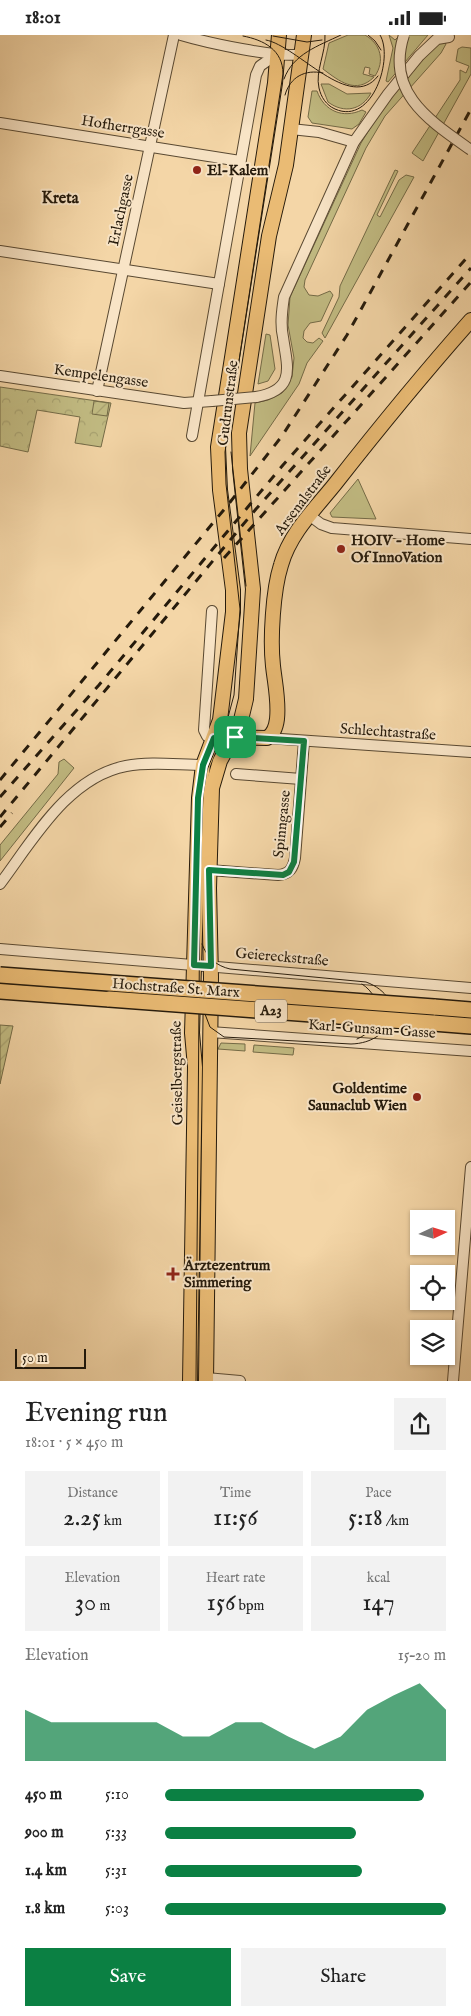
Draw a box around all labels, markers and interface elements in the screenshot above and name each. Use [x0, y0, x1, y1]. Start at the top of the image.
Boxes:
text: 18:01 [25, 6, 61, 30]
street label: Hofherrgasse [80, 111, 166, 143]
place label: El-Kalem [207, 161, 269, 180]
marker: El-Kalem [191, 164, 203, 176]
street label: Erlachgasse [104, 172, 138, 248]
district label: Kreta [41, 189, 80, 209]
street label: Gudrunstraße [213, 359, 243, 447]
street label: Kempelengasse [52, 360, 150, 392]
street label: Arsenalstraße [270, 461, 336, 540]
place label: HOIV - Home Of InnoVation [351, 531, 445, 567]
marker: HOIV - Home Of InnoVation [335, 543, 347, 555]
pin [214, 716, 256, 758]
street label: Schlechtastraße [339, 719, 437, 745]
icon: arrive [221, 723, 249, 751]
street label: Spinngasse [269, 789, 295, 859]
street label: Geiereckstraße [235, 943, 330, 971]
street label: Hochstraße St. Marx [111, 974, 241, 1002]
road number: A23 [255, 999, 287, 1023]
street label: Karl-Gunsam-Gasse [308, 1015, 436, 1043]
street label: Geiselbergstraße [167, 1020, 187, 1125]
place label: Goldentime Saunaclub Wien [308, 1079, 407, 1115]
marker: Goldentime Saunaclub Wien [411, 1091, 423, 1103]
north arrow [410, 1210, 455, 1255]
map controls [410, 1210, 455, 1365]
place label: Ärztezentrum Simmering [183, 1256, 271, 1292]
button: locate [410, 1265, 455, 1310]
marker: Ärztezentrum Simmering [166, 1267, 180, 1281]
button: layers [410, 1320, 455, 1365]
scale bar [15, 1346, 86, 1369]
text: 50 m [22, 1349, 48, 1367]
text: Evening run [25, 1396, 168, 1431]
button: share [394, 1398, 446, 1450]
text: 18:01 · 5 × 450 m [25, 1433, 123, 1453]
text: Distance [67, 1484, 118, 1502]
text: Time [220, 1484, 251, 1502]
text: Pace [365, 1484, 392, 1502]
text: 2.25 [63, 1502, 101, 1534]
text: 11:56 [213, 1502, 258, 1534]
text: 5:18 [348, 1502, 383, 1534]
text: km [101, 1512, 122, 1530]
text: /km [383, 1512, 409, 1530]
text: Elevation [65, 1569, 120, 1587]
text: Heart rate [206, 1569, 265, 1587]
text: kcal [367, 1569, 390, 1587]
text: 30 [75, 1587, 96, 1619]
text: 156 [207, 1587, 235, 1619]
text: 147 [362, 1587, 395, 1619]
text: m [96, 1597, 110, 1615]
text: bpm [235, 1597, 264, 1615]
text: Elevation [25, 1646, 88, 1666]
text: 15–20 m [398, 1646, 446, 1666]
text: 450 m [25, 1785, 62, 1805]
text: 5:10 [105, 1785, 129, 1805]
text: 900 m [25, 1823, 64, 1843]
text: 5:33 [105, 1823, 127, 1843]
text: 1.4 km [25, 1861, 67, 1881]
text: 5:31 [105, 1861, 127, 1881]
text: 1.8 km [25, 1899, 65, 1919]
text: 5:03 [105, 1899, 129, 1919]
button: Save [25, 1948, 231, 2006]
button: Share [241, 1948, 446, 2006]

